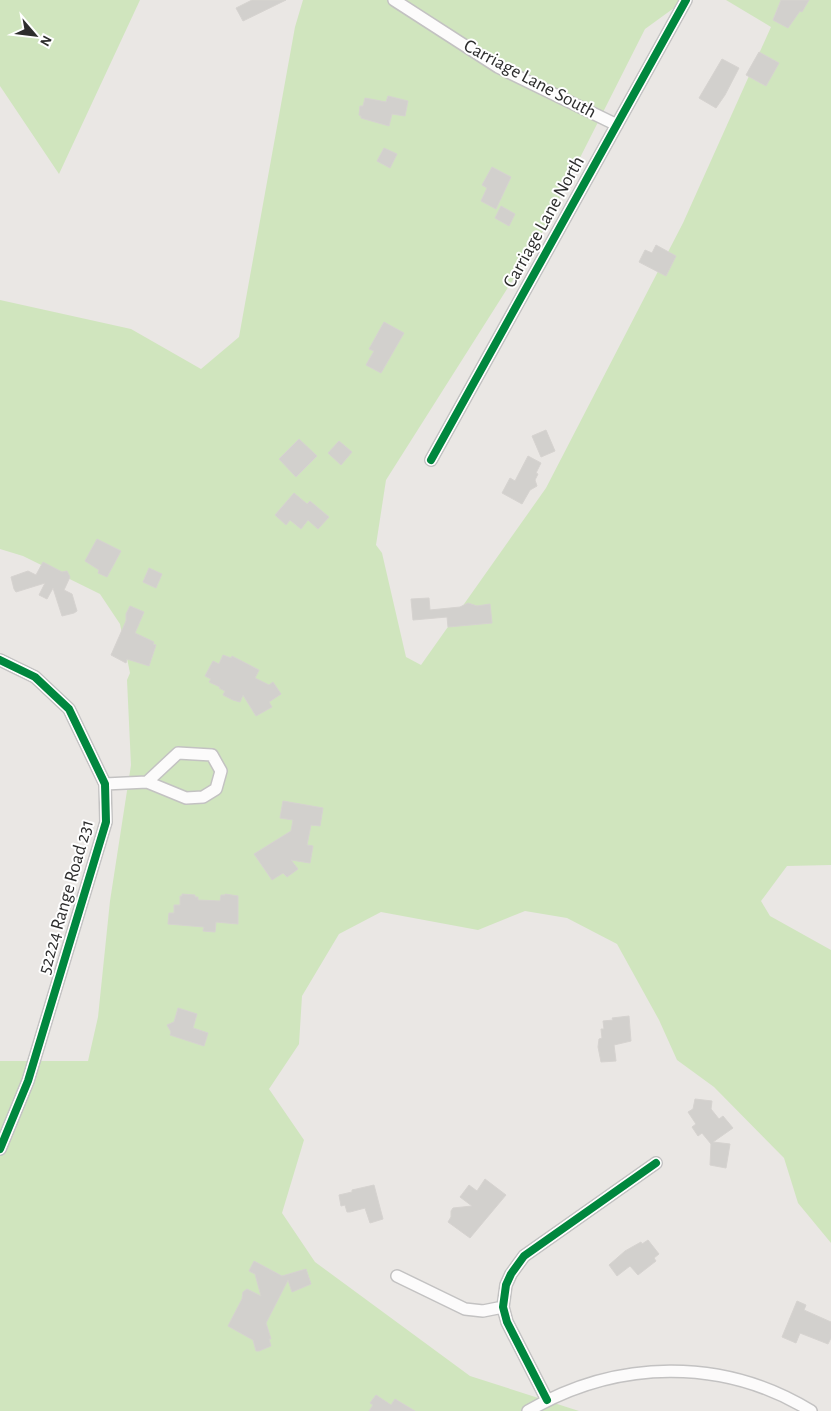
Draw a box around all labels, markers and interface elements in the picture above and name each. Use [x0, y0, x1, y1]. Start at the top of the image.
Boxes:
north arrow [10, 10, 60, 60]
text: N [37, 33, 54, 48]
street label: Carriage Lane South [461, 36, 599, 122]
street label: Carriage Lane North [500, 153, 588, 291]
street label: 52224 Range Road 231 [35, 818, 97, 976]

